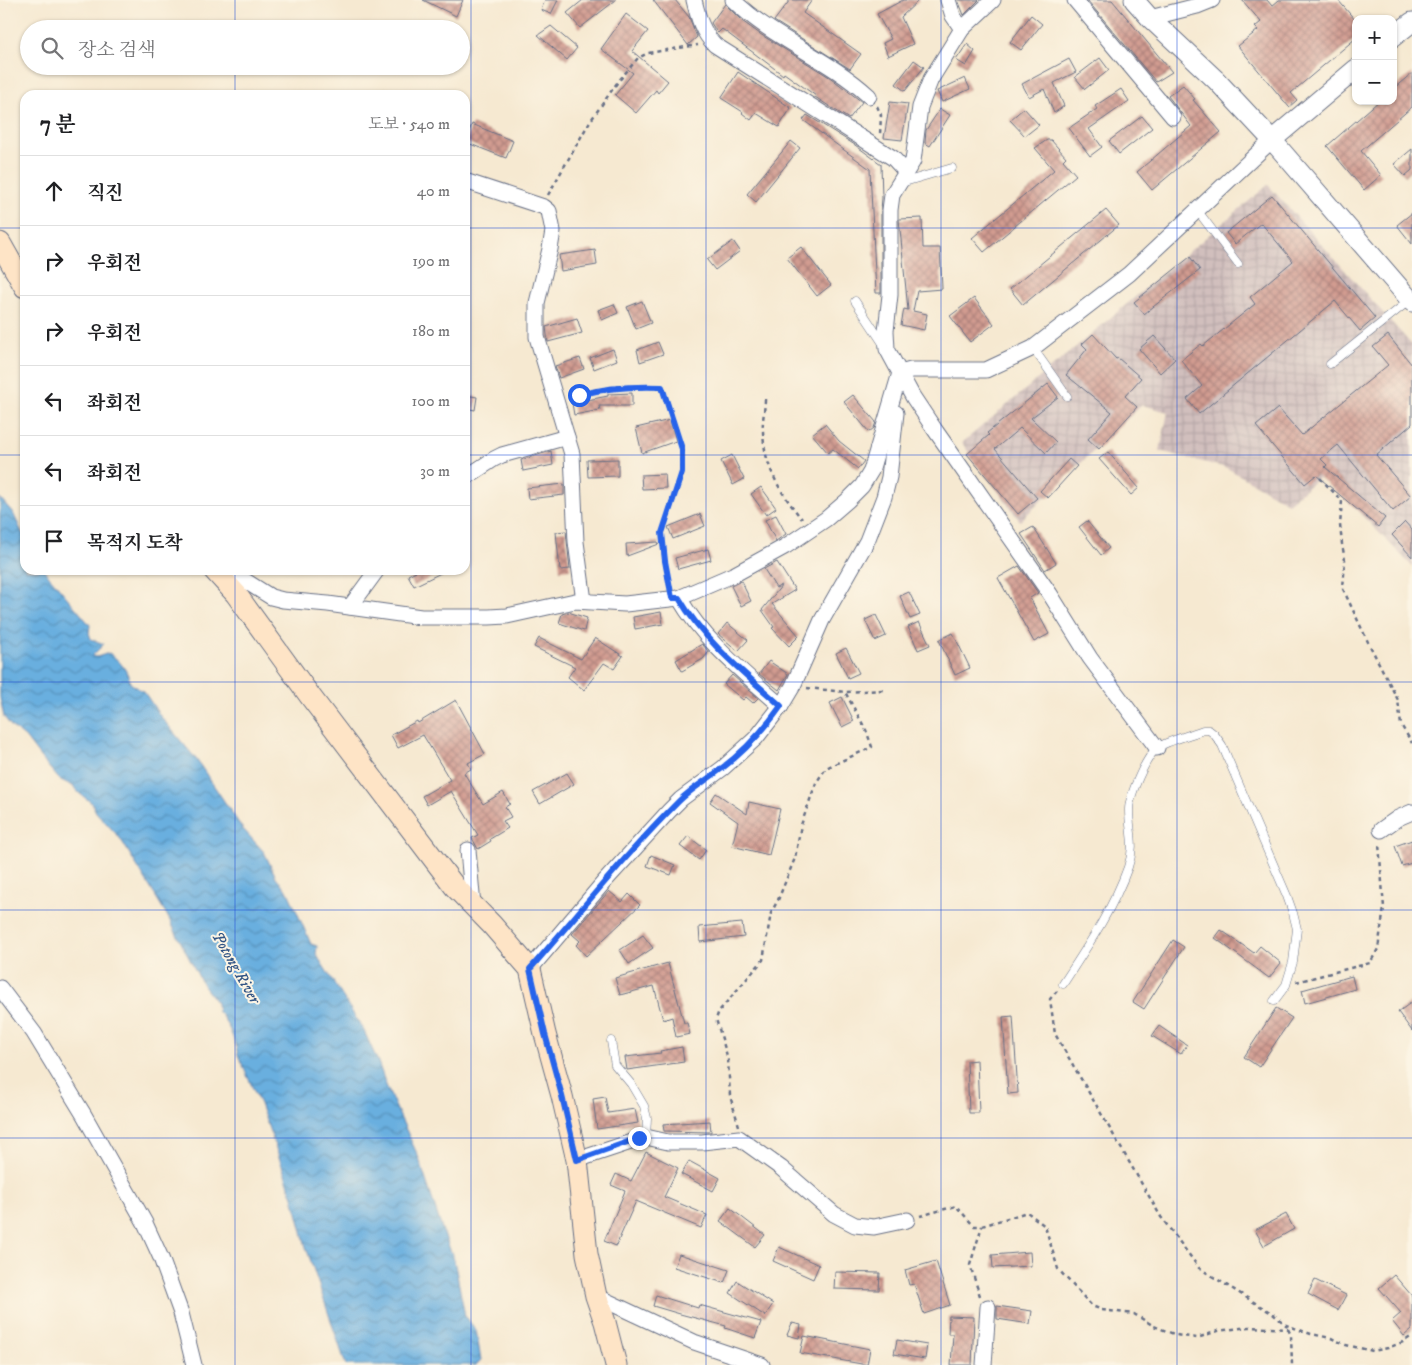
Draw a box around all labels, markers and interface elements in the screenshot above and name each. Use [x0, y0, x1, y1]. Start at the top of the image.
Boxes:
map controls [1352, 15, 1397, 105]
button: + [1352, 15, 1397, 60]
search box [20, 20, 470, 75]
icon: search [38, 34, 66, 62]
text: 장소 검색 [78, 39, 156, 62]
button: − [1352, 60, 1397, 105]
text: 7 분 [40, 112, 76, 138]
text: 도보 · 540 m [368, 114, 450, 134]
icon: ahead [40, 177, 68, 205]
text: 40 m [417, 181, 450, 201]
text: 직진 [87, 182, 124, 205]
icon: right [40, 247, 68, 275]
text: 190 m [412, 251, 450, 271]
text: 우회전 [87, 252, 142, 275]
icon: right [40, 317, 68, 345]
text: 180 m [412, 321, 450, 341]
text: 우회전 [87, 322, 142, 345]
route start [568, 384, 591, 407]
icon: left [40, 387, 68, 415]
text: 100 m [412, 391, 450, 411]
text: 좌회전 [87, 392, 142, 415]
icon: left [40, 457, 68, 485]
text: 30 m [420, 461, 450, 481]
text: 좌회전 [87, 462, 142, 485]
icon: arrive [40, 527, 68, 555]
text: 목적지 도착 [87, 532, 183, 555]
water label: Potong River [207, 928, 265, 1008]
route end [628, 1127, 651, 1150]

